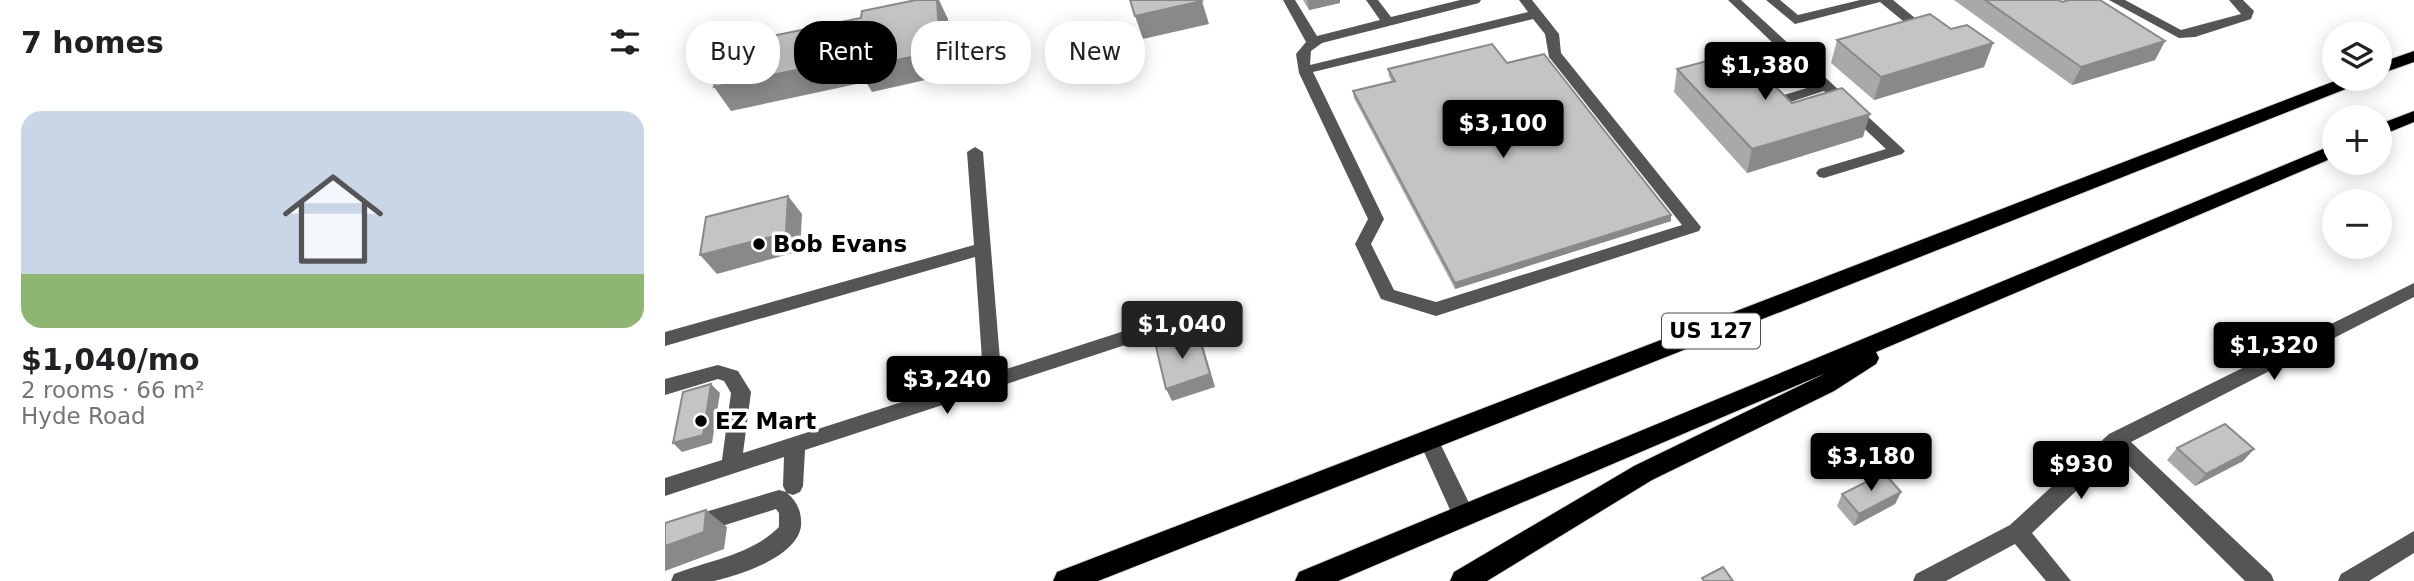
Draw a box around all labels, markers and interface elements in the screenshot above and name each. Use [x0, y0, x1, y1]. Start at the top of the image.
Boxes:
chip: Buy [686, 21, 780, 84]
chip: Rent [794, 21, 897, 84]
chip: Filters [911, 21, 1031, 84]
chip: New [1045, 21, 1145, 84]
map controls [2322, 21, 2392, 259]
button: layers [2322, 21, 2392, 91]
icon: filters [606, 23, 644, 61]
text: 7 homes [21, 25, 164, 60]
pin: $1,380 [1708, 42, 1822, 102]
text: $1,380 [1721, 52, 1809, 78]
pin: $3,100 [1446, 100, 1560, 160]
button: + [2322, 105, 2392, 175]
text: $3,100 [1459, 110, 1547, 136]
icon: home [270, 156, 396, 282]
button: − [2322, 189, 2392, 259]
place label: Bob Evans [773, 231, 907, 257]
marker: Bob Evans [751, 236, 767, 252]
pin: $1,040 [1125, 302, 1239, 361]
text: $1,040 [1138, 311, 1226, 337]
road number: US 127 [1662, 314, 1760, 348]
pin: $1,320 [2217, 322, 2331, 382]
text: $1,320 [2230, 332, 2318, 358]
text: $1,040/mo [21, 342, 200, 377]
pin: $3,240 [890, 356, 1004, 416]
text: $3,240 [903, 366, 991, 392]
text: 2 rooms · 66 m² [21, 377, 205, 403]
text: Hyde Road [21, 403, 146, 429]
place label: EZ Mart [715, 408, 816, 434]
marker: EZ Mart [693, 413, 709, 429]
pin: $3,180 [1814, 434, 1928, 493]
pin: $930 [2040, 442, 2122, 501]
text: $3,180 [1827, 443, 1915, 469]
text: $930 [2049, 451, 2113, 477]

